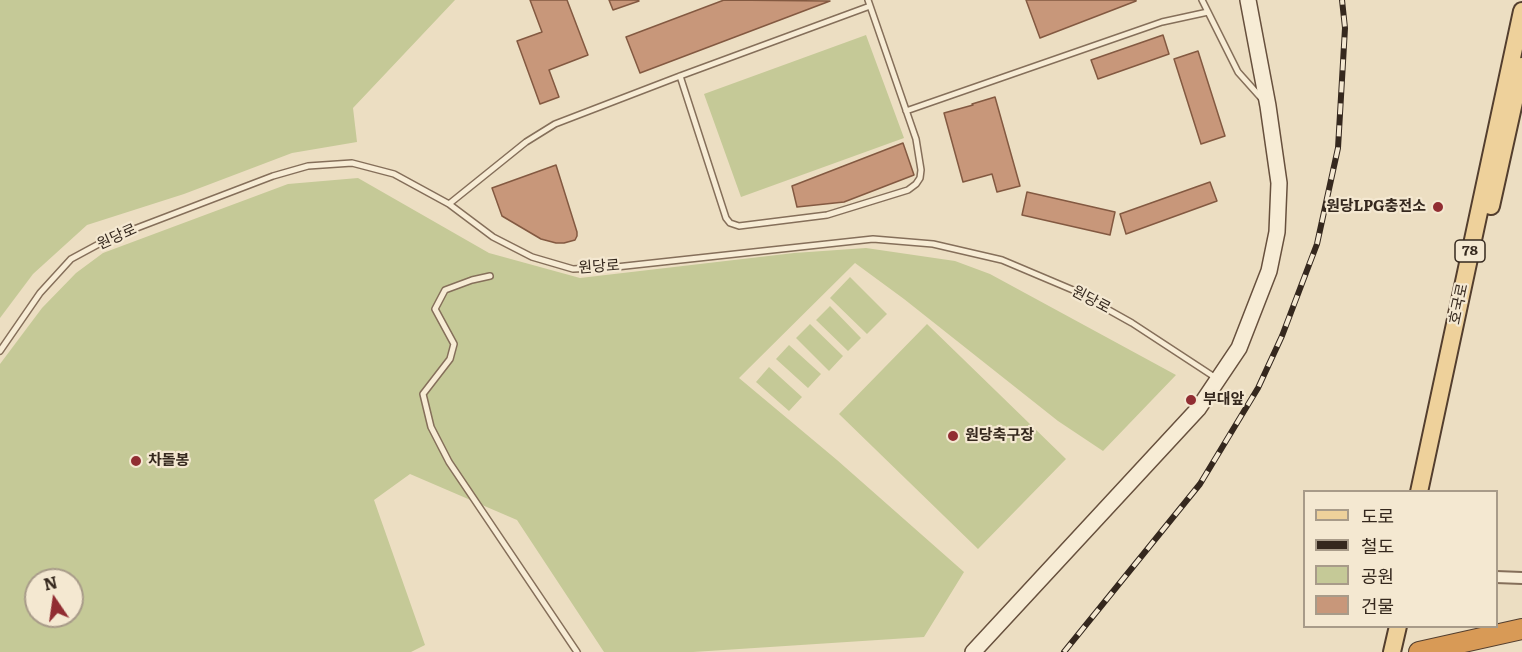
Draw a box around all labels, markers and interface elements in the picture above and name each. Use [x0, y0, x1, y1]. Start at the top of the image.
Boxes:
place label: 원당LPG충전소 [1326, 198, 1426, 216]
marker: 원당LPG충전소 [1431, 200, 1445, 214]
street label: 원당로 [94, 220, 140, 254]
road number: 78 [1455, 240, 1485, 262]
street label: 원당로 [578, 257, 620, 277]
street label: 원당로 [1068, 282, 1114, 318]
street label: 호국로 [1446, 282, 1472, 326]
place label: 부대앞 [1203, 391, 1244, 409]
marker: 부대앞 [1184, 393, 1198, 407]
place label: 원당축구장 [965, 427, 1034, 445]
marker: 원당축구장 [946, 429, 960, 443]
place label: 차돌봉 [148, 452, 189, 470]
marker: 차돌봉 [129, 454, 143, 468]
legend [1303, 490, 1498, 628]
text: 도로 [1361, 502, 1394, 529]
text: 철도 [1361, 532, 1394, 559]
text: 공원 [1361, 562, 1394, 589]
north arrow [24, 568, 84, 628]
text: N [41, 569, 60, 596]
text: 건물 [1361, 592, 1394, 619]

